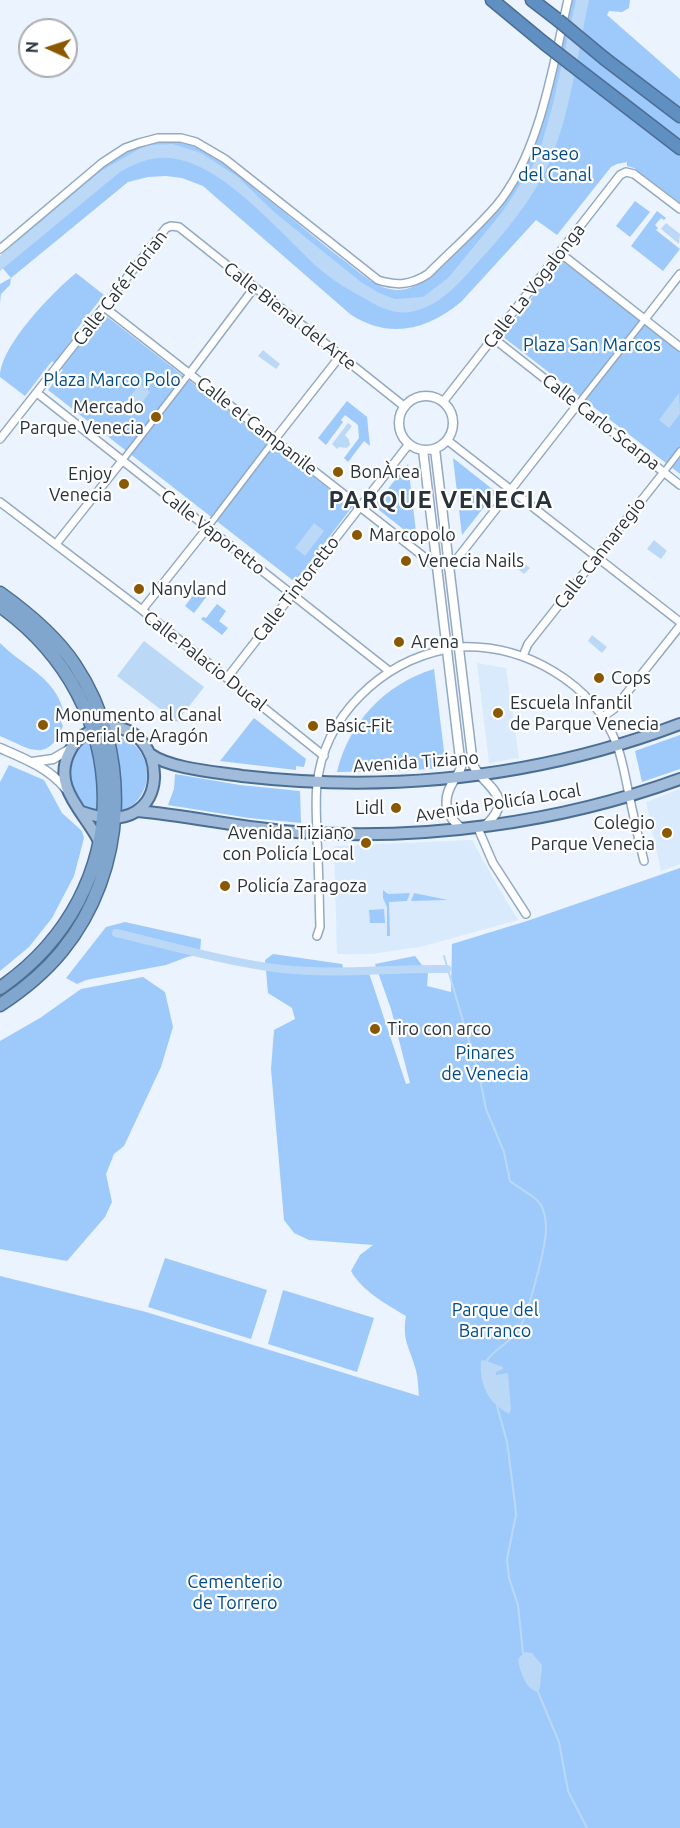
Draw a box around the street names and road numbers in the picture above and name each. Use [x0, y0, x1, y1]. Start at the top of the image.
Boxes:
street label: Calle La Vogalonga [479, 219, 589, 353]
street label: Calle Café Florian [68, 226, 172, 350]
street label: Calle Bienal del Arte [219, 257, 361, 375]
street label: Calle Carlo Scarpa [538, 369, 664, 475]
street label: Calle el Campanile [192, 372, 322, 480]
street label: Calle Vaporetto [156, 485, 270, 579]
street label: Calle Cannaregio [550, 493, 650, 613]
street label: Calle Tintoretto [248, 532, 344, 646]
street label: Calle Palacio Ducal [139, 606, 271, 716]
street label: Avenida Tiziano [352, 747, 480, 777]
street label: Avenida Policía Local [414, 779, 582, 827]

